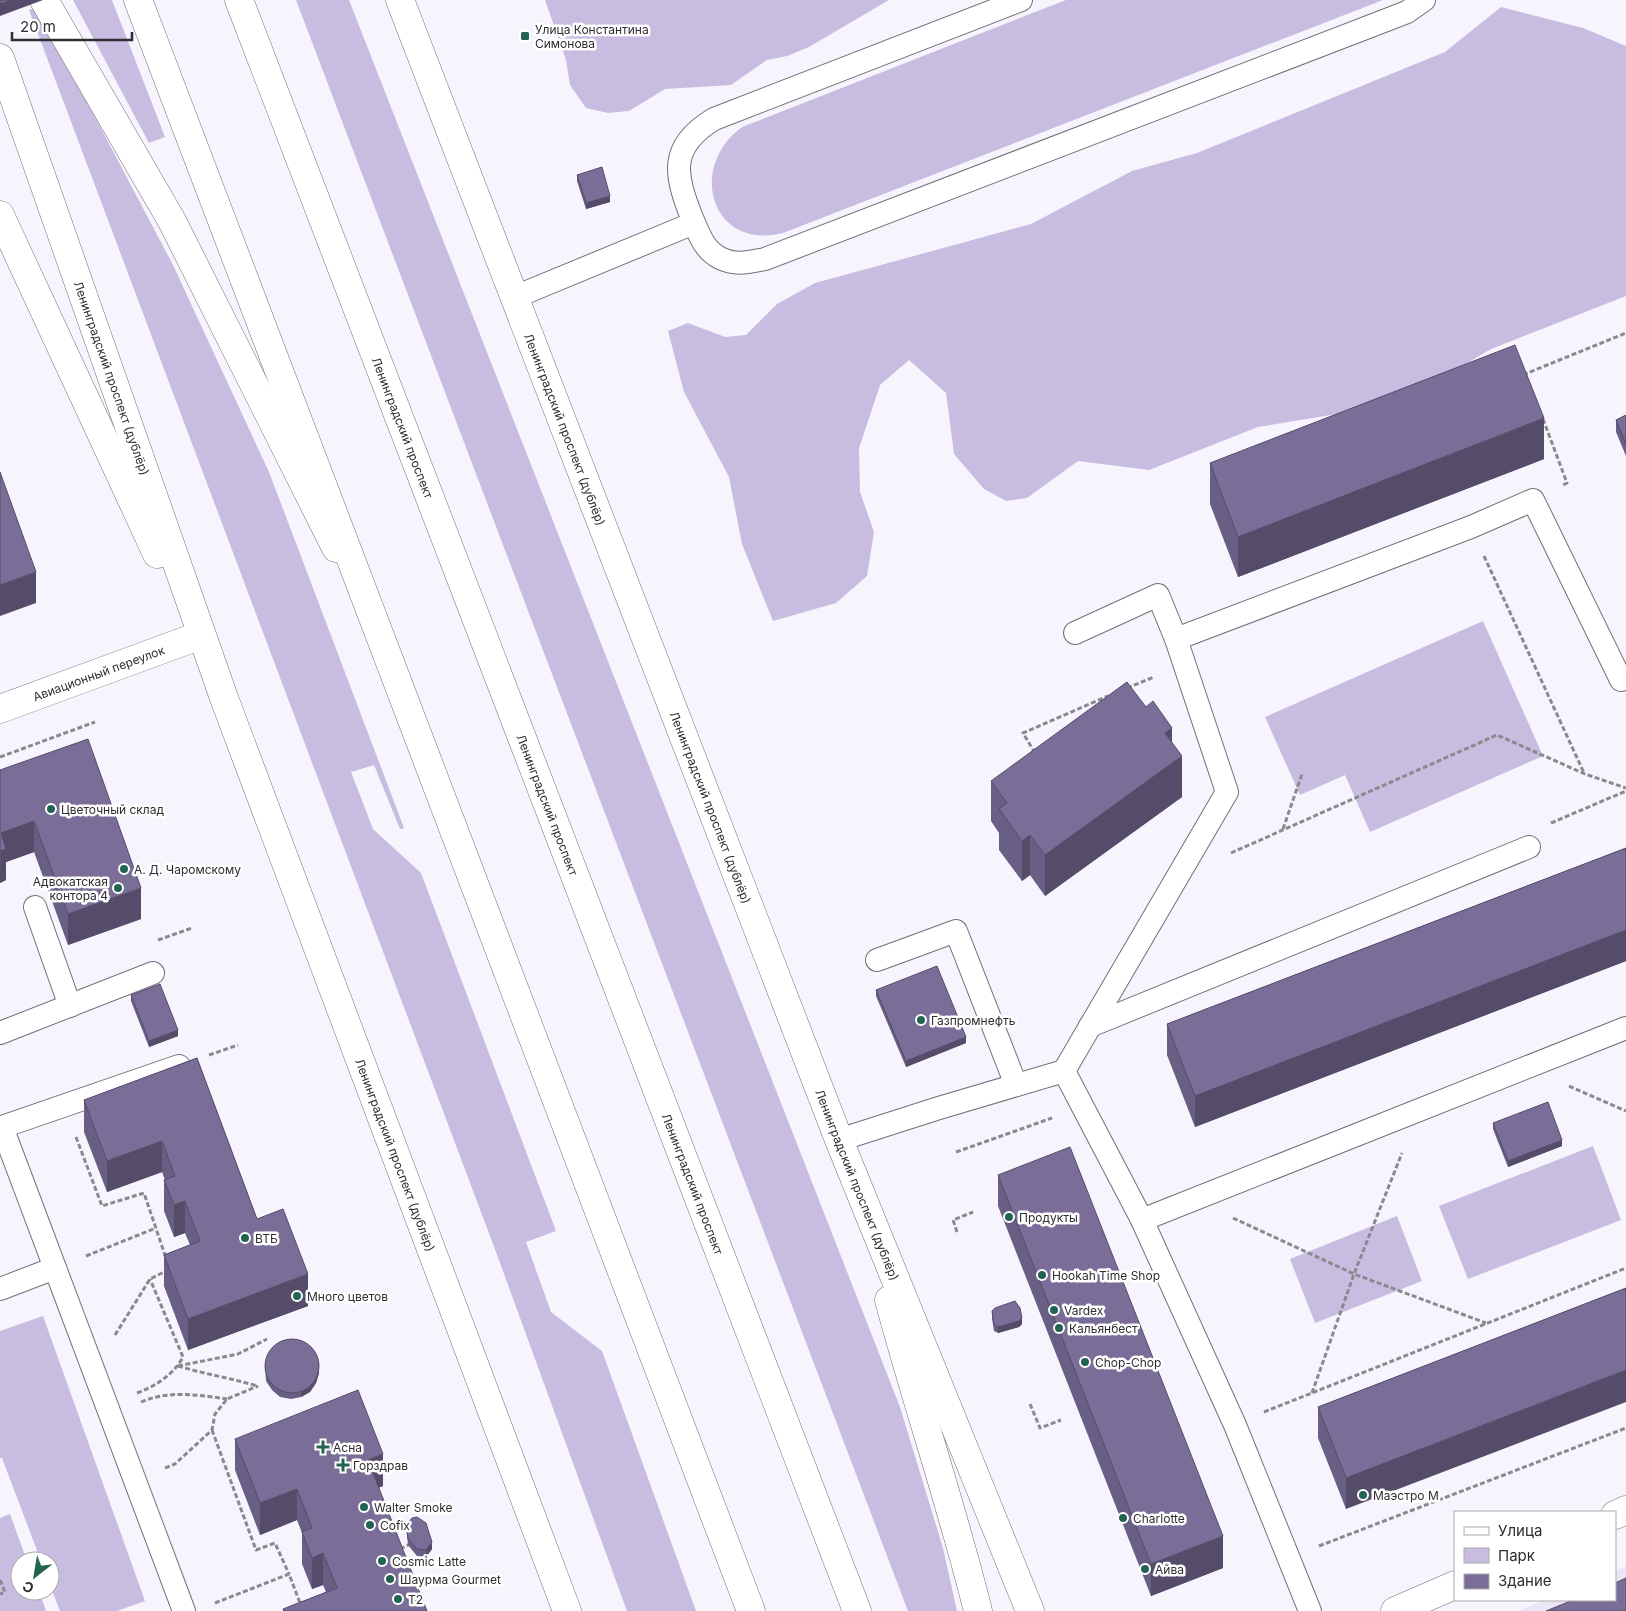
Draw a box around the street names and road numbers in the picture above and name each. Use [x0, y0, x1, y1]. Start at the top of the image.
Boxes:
street label: Ленинградский проспект (дублёр) [71, 279, 153, 477]
street label: Ленинградский проспект (дублёр) [522, 331, 609, 528]
street label: Ленинградский проспект [369, 355, 437, 501]
street label: Авиационный переулок [31, 642, 167, 704]
street label: Ленинградский проспект (дублёр) [667, 709, 755, 905]
street label: Ленинградский проспект [514, 732, 582, 878]
street label: Ленинградский проспект (дублёр) [353, 1056, 439, 1253]
street label: Ленинградский проспект (дублёр) [813, 1087, 903, 1283]
street label: Ленинградский проспект [659, 1111, 727, 1257]

